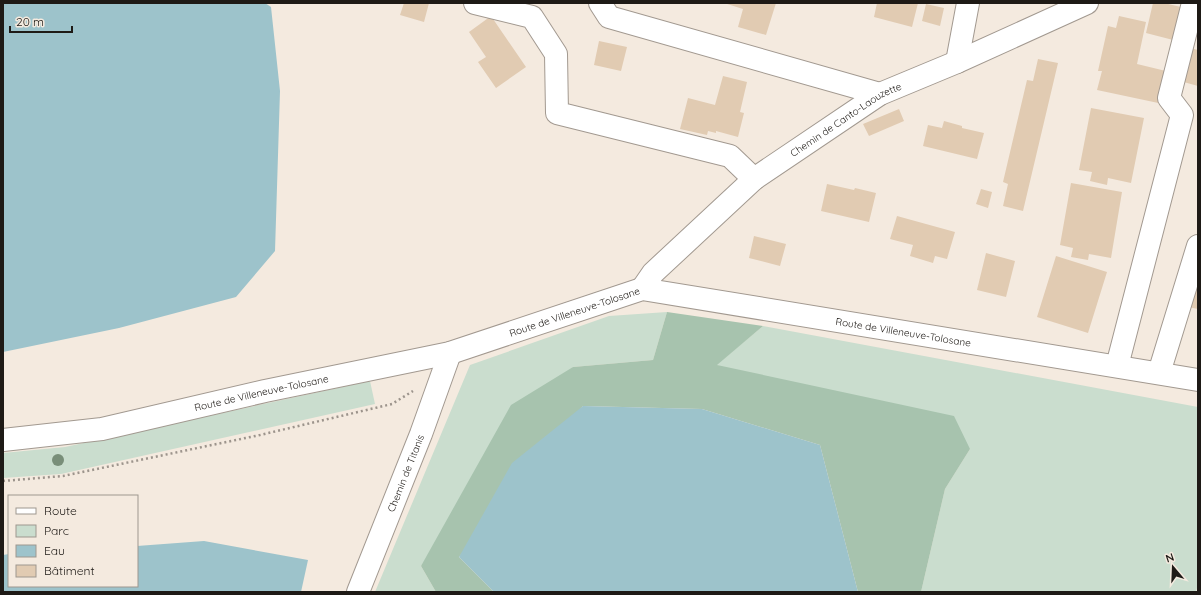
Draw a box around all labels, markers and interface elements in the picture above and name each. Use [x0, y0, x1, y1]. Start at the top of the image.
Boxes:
scale bar [10, 8, 72, 34]
text: 20 m [16, 14, 44, 29]
street label: Chemin de Canto-Laouzette [788, 80, 904, 160]
street label: Route de Villeneuve-Tolosane [508, 284, 642, 340]
street label: Route de Villeneuve-Tolosane [835, 315, 972, 350]
street label: Route de Villeneuve-Tolosane [193, 372, 330, 414]
street label: Chemin de Titanis [385, 432, 427, 514]
legend [8, 495, 138, 587]
text: Route [44, 503, 77, 518]
text: Parc [44, 523, 69, 538]
text: Eau [44, 543, 65, 558]
north arrow [1153, 547, 1193, 587]
text: N [1164, 550, 1176, 565]
text: Bâtiment [44, 563, 94, 578]

